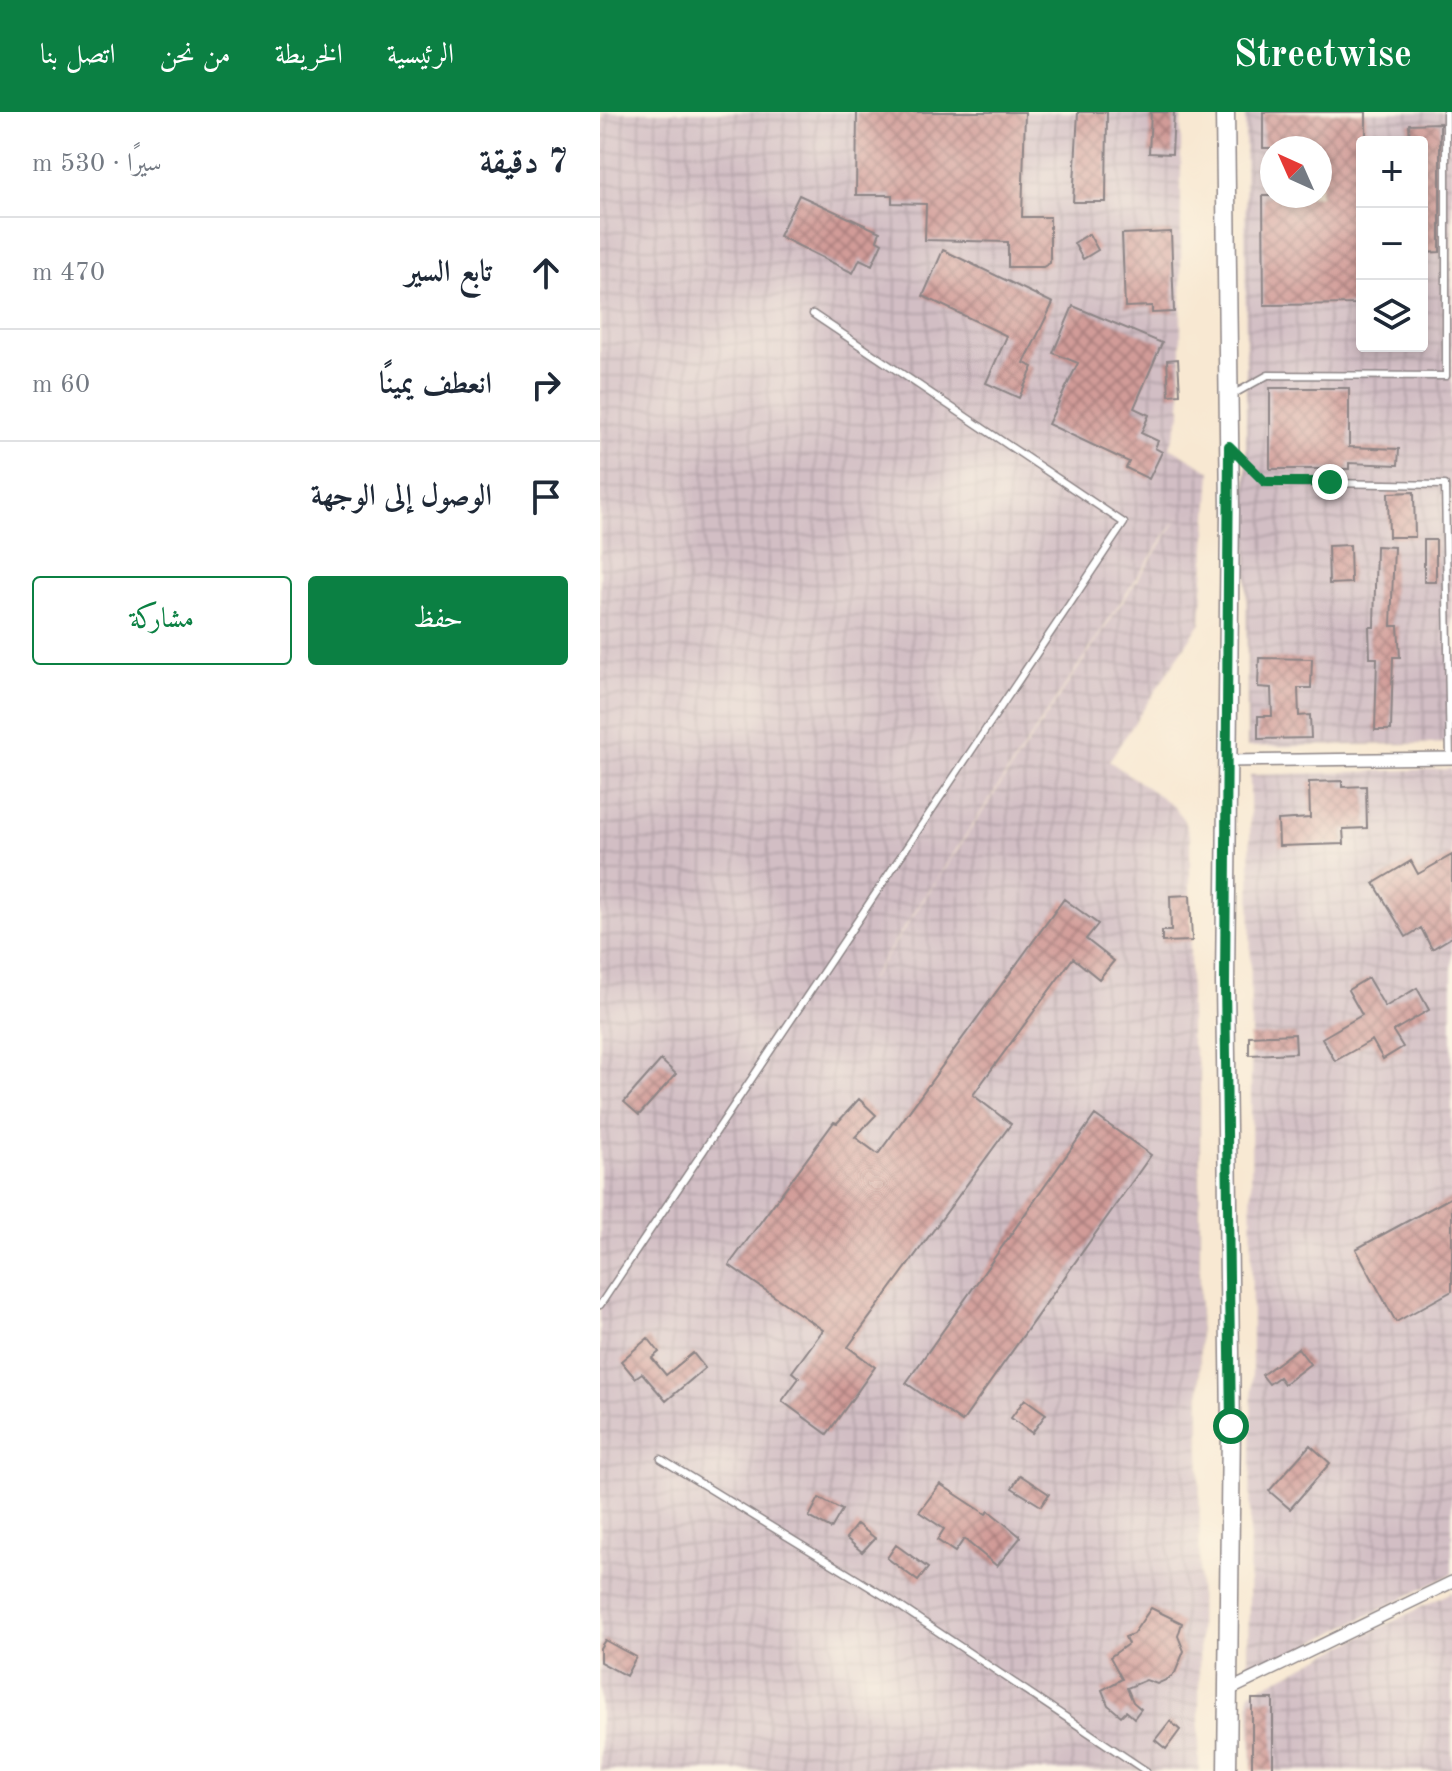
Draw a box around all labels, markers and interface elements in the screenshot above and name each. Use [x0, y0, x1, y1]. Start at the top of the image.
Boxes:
text: Streetwise [1233, 37, 1412, 75]
text: اتصل بنا [40, 42, 116, 70]
text: من نحن [160, 42, 231, 70]
text: الخريطة [275, 42, 343, 70]
text: الرئيسية [387, 42, 454, 70]
north arrow [1260, 136, 1332, 208]
map controls [1356, 136, 1428, 352]
button: + [1356, 136, 1428, 208]
text: 7 دقيقة [479, 146, 568, 180]
text: سيرًا · 530 m [32, 151, 162, 177]
button: − [1356, 208, 1428, 280]
icon: ahead [524, 251, 568, 295]
text: تابع السير [405, 258, 492, 288]
text: 470 m [32, 260, 105, 286]
button: layers [1356, 280, 1428, 352]
icon: right [524, 363, 568, 407]
text: انعطف يمينًا [379, 370, 492, 400]
text: 60 m [32, 372, 90, 398]
route end [1312, 464, 1348, 500]
icon: arrive [524, 475, 568, 519]
text: الوصول إلى الوجهة [311, 482, 492, 512]
button: مشاركة [32, 576, 292, 665]
button: حفظ [308, 576, 568, 665]
route start [1213, 1408, 1249, 1444]

